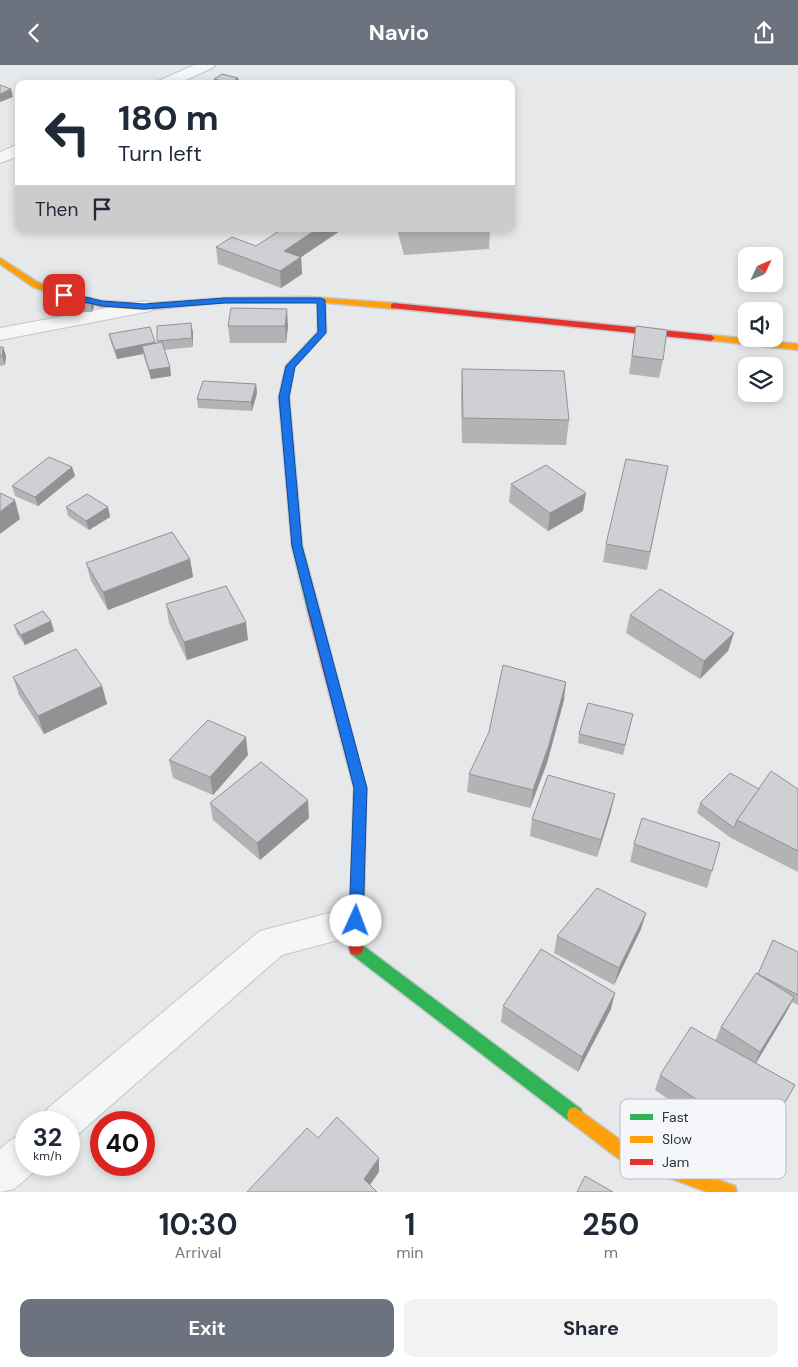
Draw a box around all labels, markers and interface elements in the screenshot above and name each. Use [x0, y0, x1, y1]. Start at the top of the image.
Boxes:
text: Navio [369, 18, 429, 47]
icon: back [20, 19, 48, 47]
icon: share [750, 19, 778, 47]
text: 180 m [118, 95, 219, 141]
icon: left [35, 100, 100, 165]
text: Turn left [118, 139, 202, 168]
icon: arrive [88, 195, 116, 223]
text: Then [35, 197, 78, 222]
north arrow [738, 247, 782, 293]
map controls [738, 247, 783, 402]
pin [43, 274, 85, 316]
icon: arrive [50, 281, 78, 309]
button: sound [738, 302, 783, 347]
button: layers [738, 357, 783, 402]
position arrow [329, 894, 381, 946]
legend [620, 1099, 786, 1179]
text: Fast [662, 1108, 689, 1126]
speed limit sign: 40 [90, 1111, 155, 1176]
text: 32 [33, 1121, 62, 1154]
text: Slow [662, 1130, 692, 1148]
text: km/h [33, 1148, 62, 1164]
text: Jam [662, 1153, 689, 1171]
text: 10:30 [159, 1205, 238, 1244]
text: 1 [404, 1205, 415, 1244]
text: 250 [582, 1205, 639, 1244]
text: Arrival [175, 1242, 221, 1263]
text: min [396, 1242, 424, 1263]
text: m [604, 1242, 618, 1263]
button: Exit [20, 1299, 394, 1357]
button: Share [404, 1299, 778, 1357]

